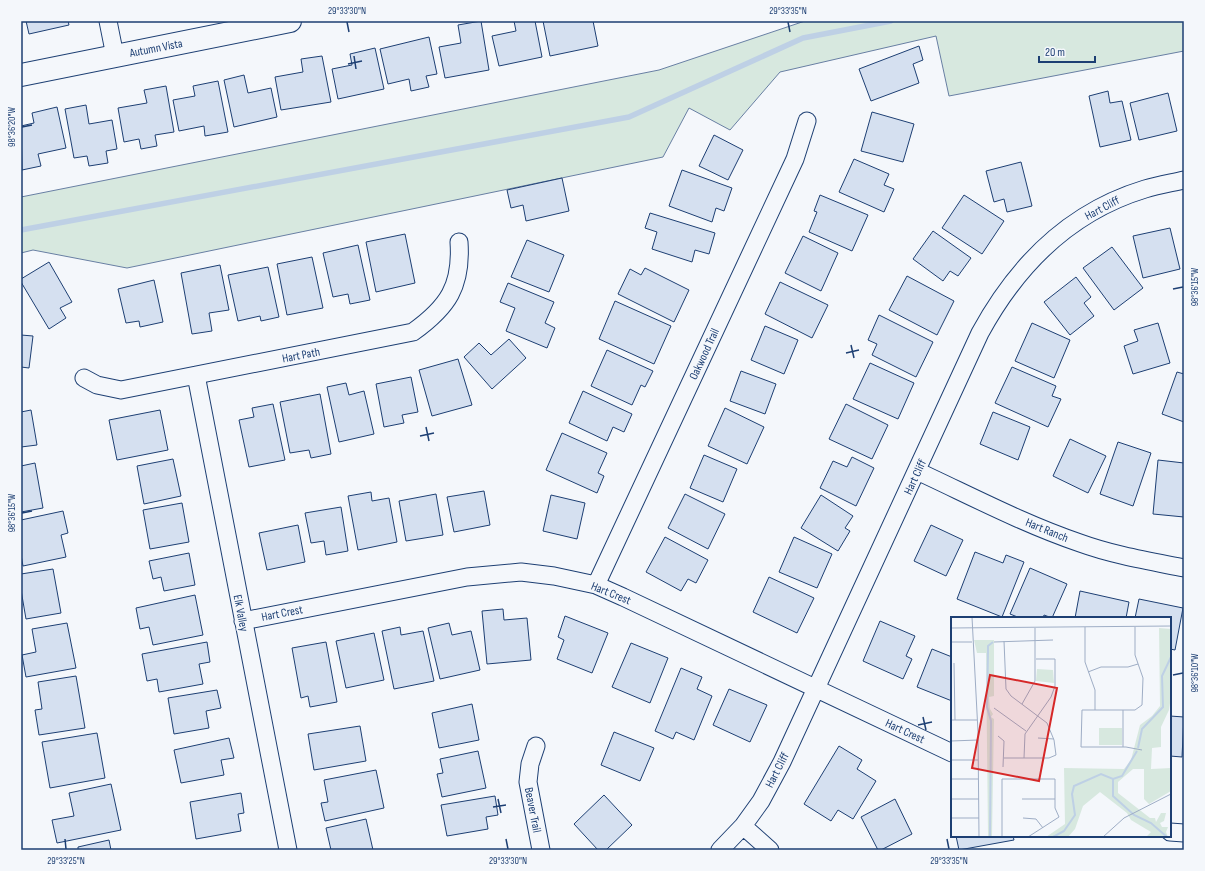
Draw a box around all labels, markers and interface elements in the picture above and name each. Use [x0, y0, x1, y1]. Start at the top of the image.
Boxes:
text: 29°33'30"N [328, 5, 366, 17]
text: 29°33'35"N [769, 5, 807, 17]
street label: Autumn Vista [127, 36, 184, 61]
scale bar [1039, 38, 1095, 64]
text: 20 m [1045, 45, 1065, 60]
text: 98°36'20"W [6, 107, 18, 147]
street label: Hart Cliff [1082, 193, 1122, 224]
text: 98°36'15"W [1189, 267, 1201, 306]
street label: Oakwood Trail [686, 326, 723, 382]
street label: Hart Path [281, 344, 321, 366]
street label: Hart Cliff [901, 457, 930, 497]
text: 98°36'15"W [6, 493, 18, 532]
street label: Hart Ranch [1023, 515, 1070, 546]
street label: Hart Crest [589, 579, 633, 608]
street label: Elk Valley [230, 593, 251, 633]
street label: Hart Crest [260, 602, 304, 625]
inset map [951, 617, 1171, 837]
text: 98°36'10"W [1189, 653, 1201, 693]
street label: Hart Crest [883, 716, 927, 747]
street label: Hart Cliff [762, 750, 793, 790]
street label: Beaver Trail [521, 786, 544, 834]
text: 29°33'25"N [47, 855, 85, 867]
text: 29°33'30"N [489, 855, 527, 867]
text: 29°33'35"N [930, 855, 968, 867]

